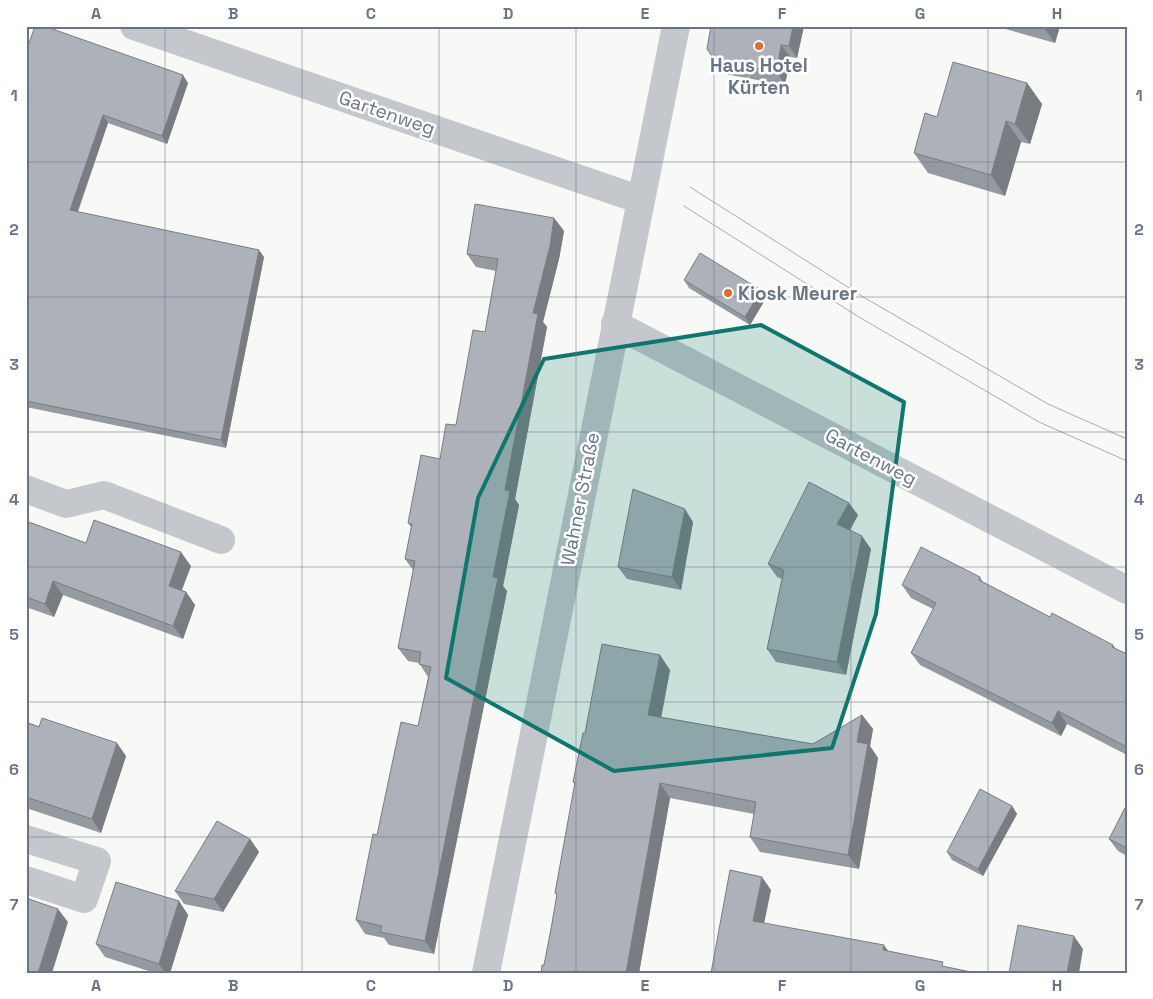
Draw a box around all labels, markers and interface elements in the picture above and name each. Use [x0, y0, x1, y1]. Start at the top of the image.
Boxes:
text: A [91, 3, 101, 24]
text: B [228, 3, 238, 24]
text: C [366, 3, 376, 24]
text: D [503, 3, 513, 24]
text: E [641, 3, 650, 24]
text: F [778, 3, 787, 24]
text: G [915, 3, 925, 24]
text: H [1052, 3, 1062, 24]
marker: Haus Hotel Kürten [753, 40, 765, 52]
place label: Haus Hotel Kürten [710, 53, 808, 100]
text: 1 [10, 85, 18, 106]
street label: Gartenweg [336, 85, 438, 141]
text: 1 [1135, 85, 1143, 106]
text: 2 [9, 219, 19, 240]
text: 2 [1134, 219, 1144, 240]
place label: Kiosk Meurer [738, 281, 857, 306]
marker: Kiosk Meurer [722, 287, 734, 299]
text: 3 [9, 354, 19, 375]
text: 3 [1134, 354, 1144, 375]
street label: Gartenweg [821, 422, 921, 492]
street label: Wahner Straße [555, 430, 605, 568]
text: 4 [9, 489, 19, 510]
text: 4 [1134, 489, 1144, 510]
text: 5 [9, 624, 19, 645]
text: 5 [1134, 624, 1144, 645]
text: 6 [9, 759, 19, 780]
text: 6 [1134, 759, 1144, 780]
text: 7 [10, 894, 19, 915]
text: 7 [1135, 894, 1144, 915]
text: A [91, 975, 101, 996]
text: B [228, 975, 238, 996]
text: C [366, 975, 376, 996]
text: D [503, 975, 513, 996]
text: E [641, 975, 650, 996]
text: F [778, 975, 787, 996]
text: G [915, 975, 925, 996]
text: H [1052, 975, 1062, 996]

